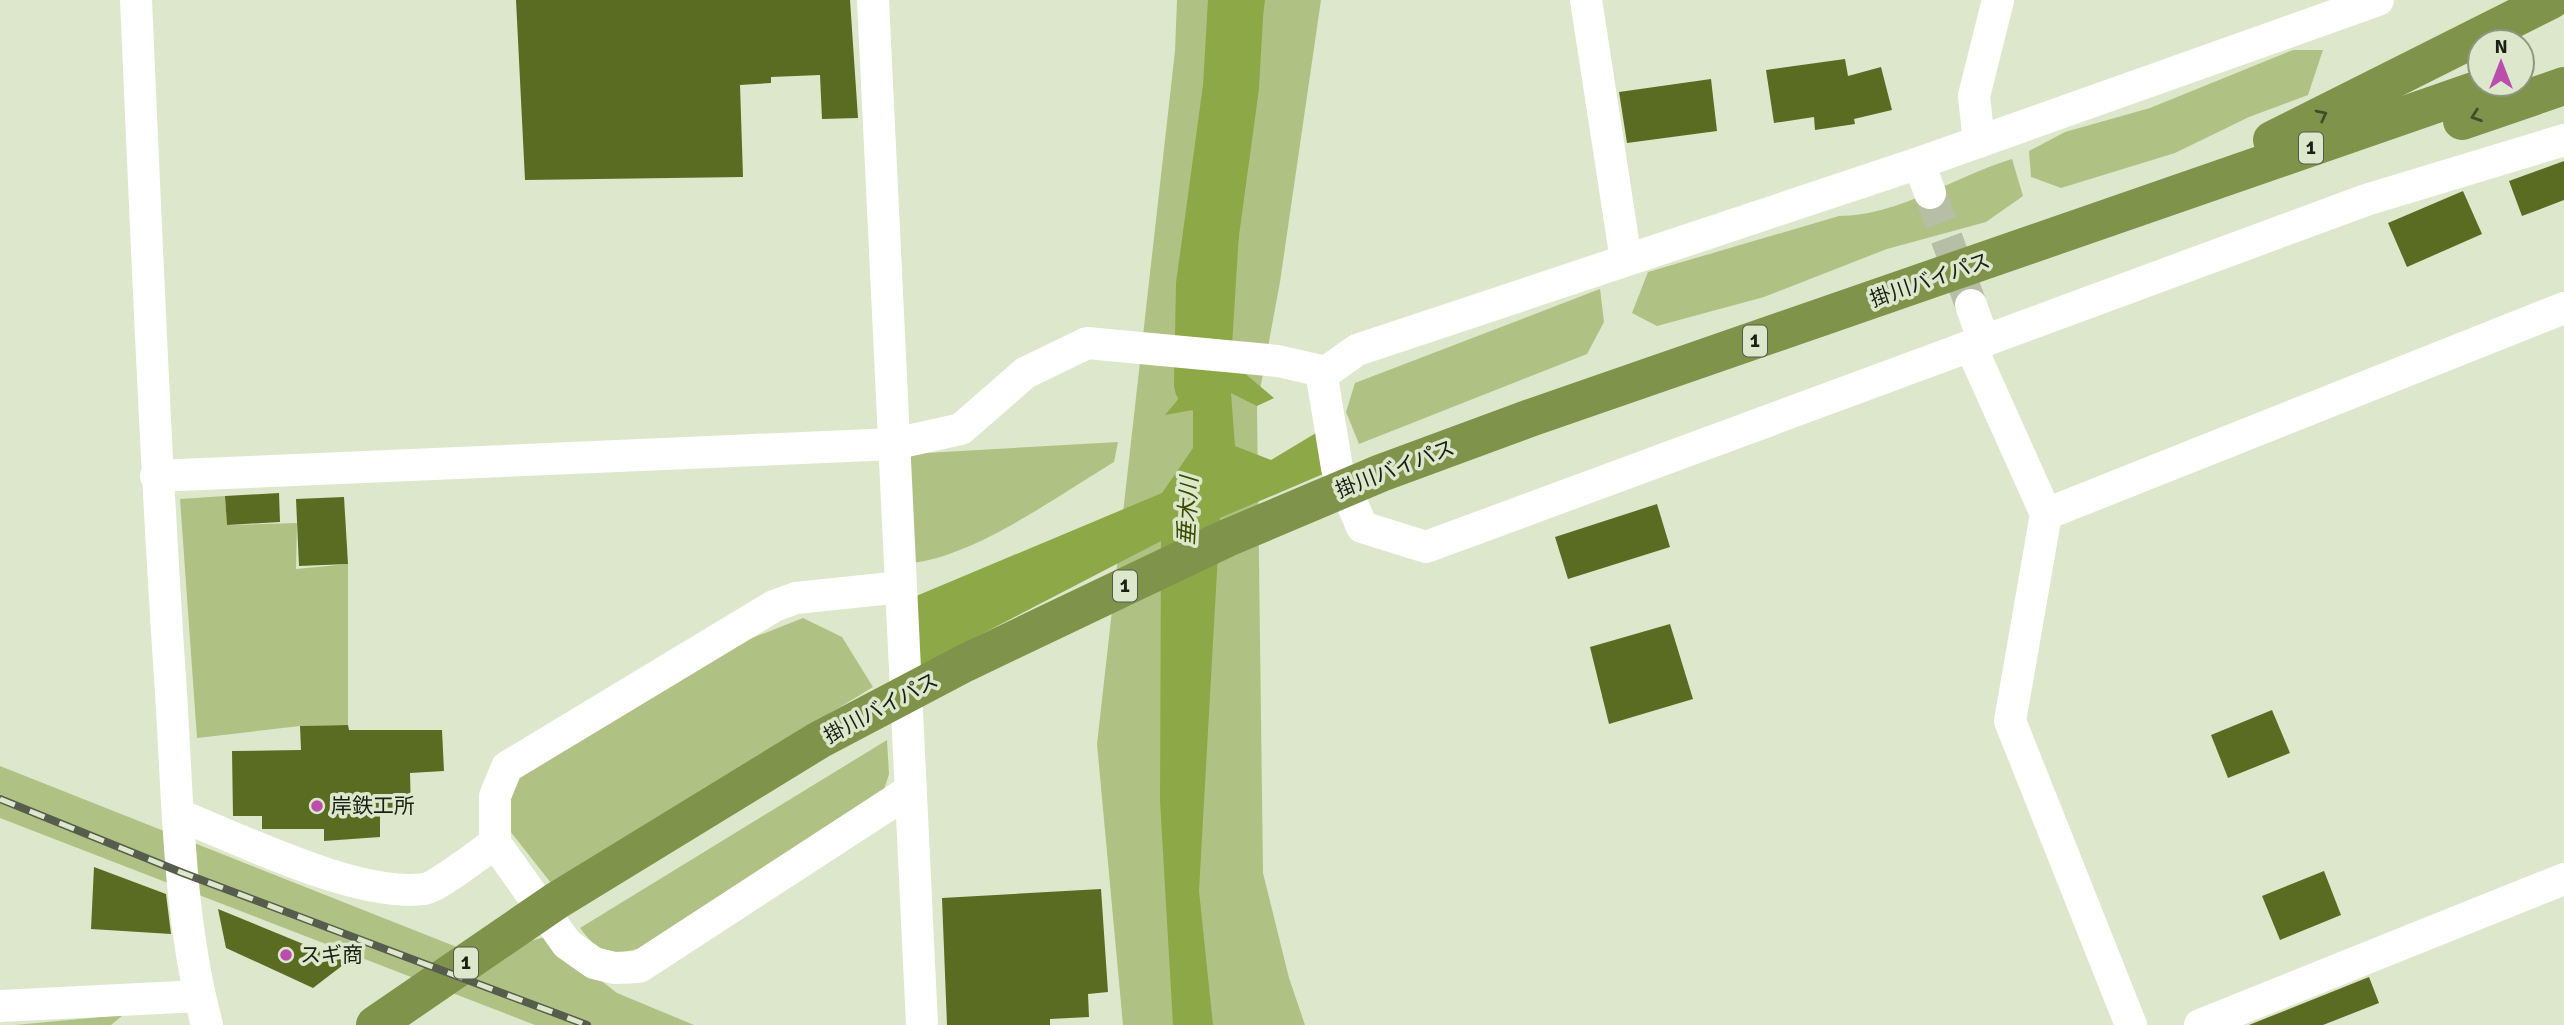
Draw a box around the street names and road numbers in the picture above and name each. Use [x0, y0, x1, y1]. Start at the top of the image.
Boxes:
road number: 1 [2299, 132, 2323, 164]
street label: 掛川バイパス [1866, 247, 1994, 313]
road number: 1 [1743, 326, 1767, 356]
street label: 掛川バイパス [1332, 434, 1458, 504]
road number: 1 [1113, 570, 1137, 601]
street label: 掛川バイパス [819, 667, 943, 749]
road number: 1 [454, 948, 478, 979]

